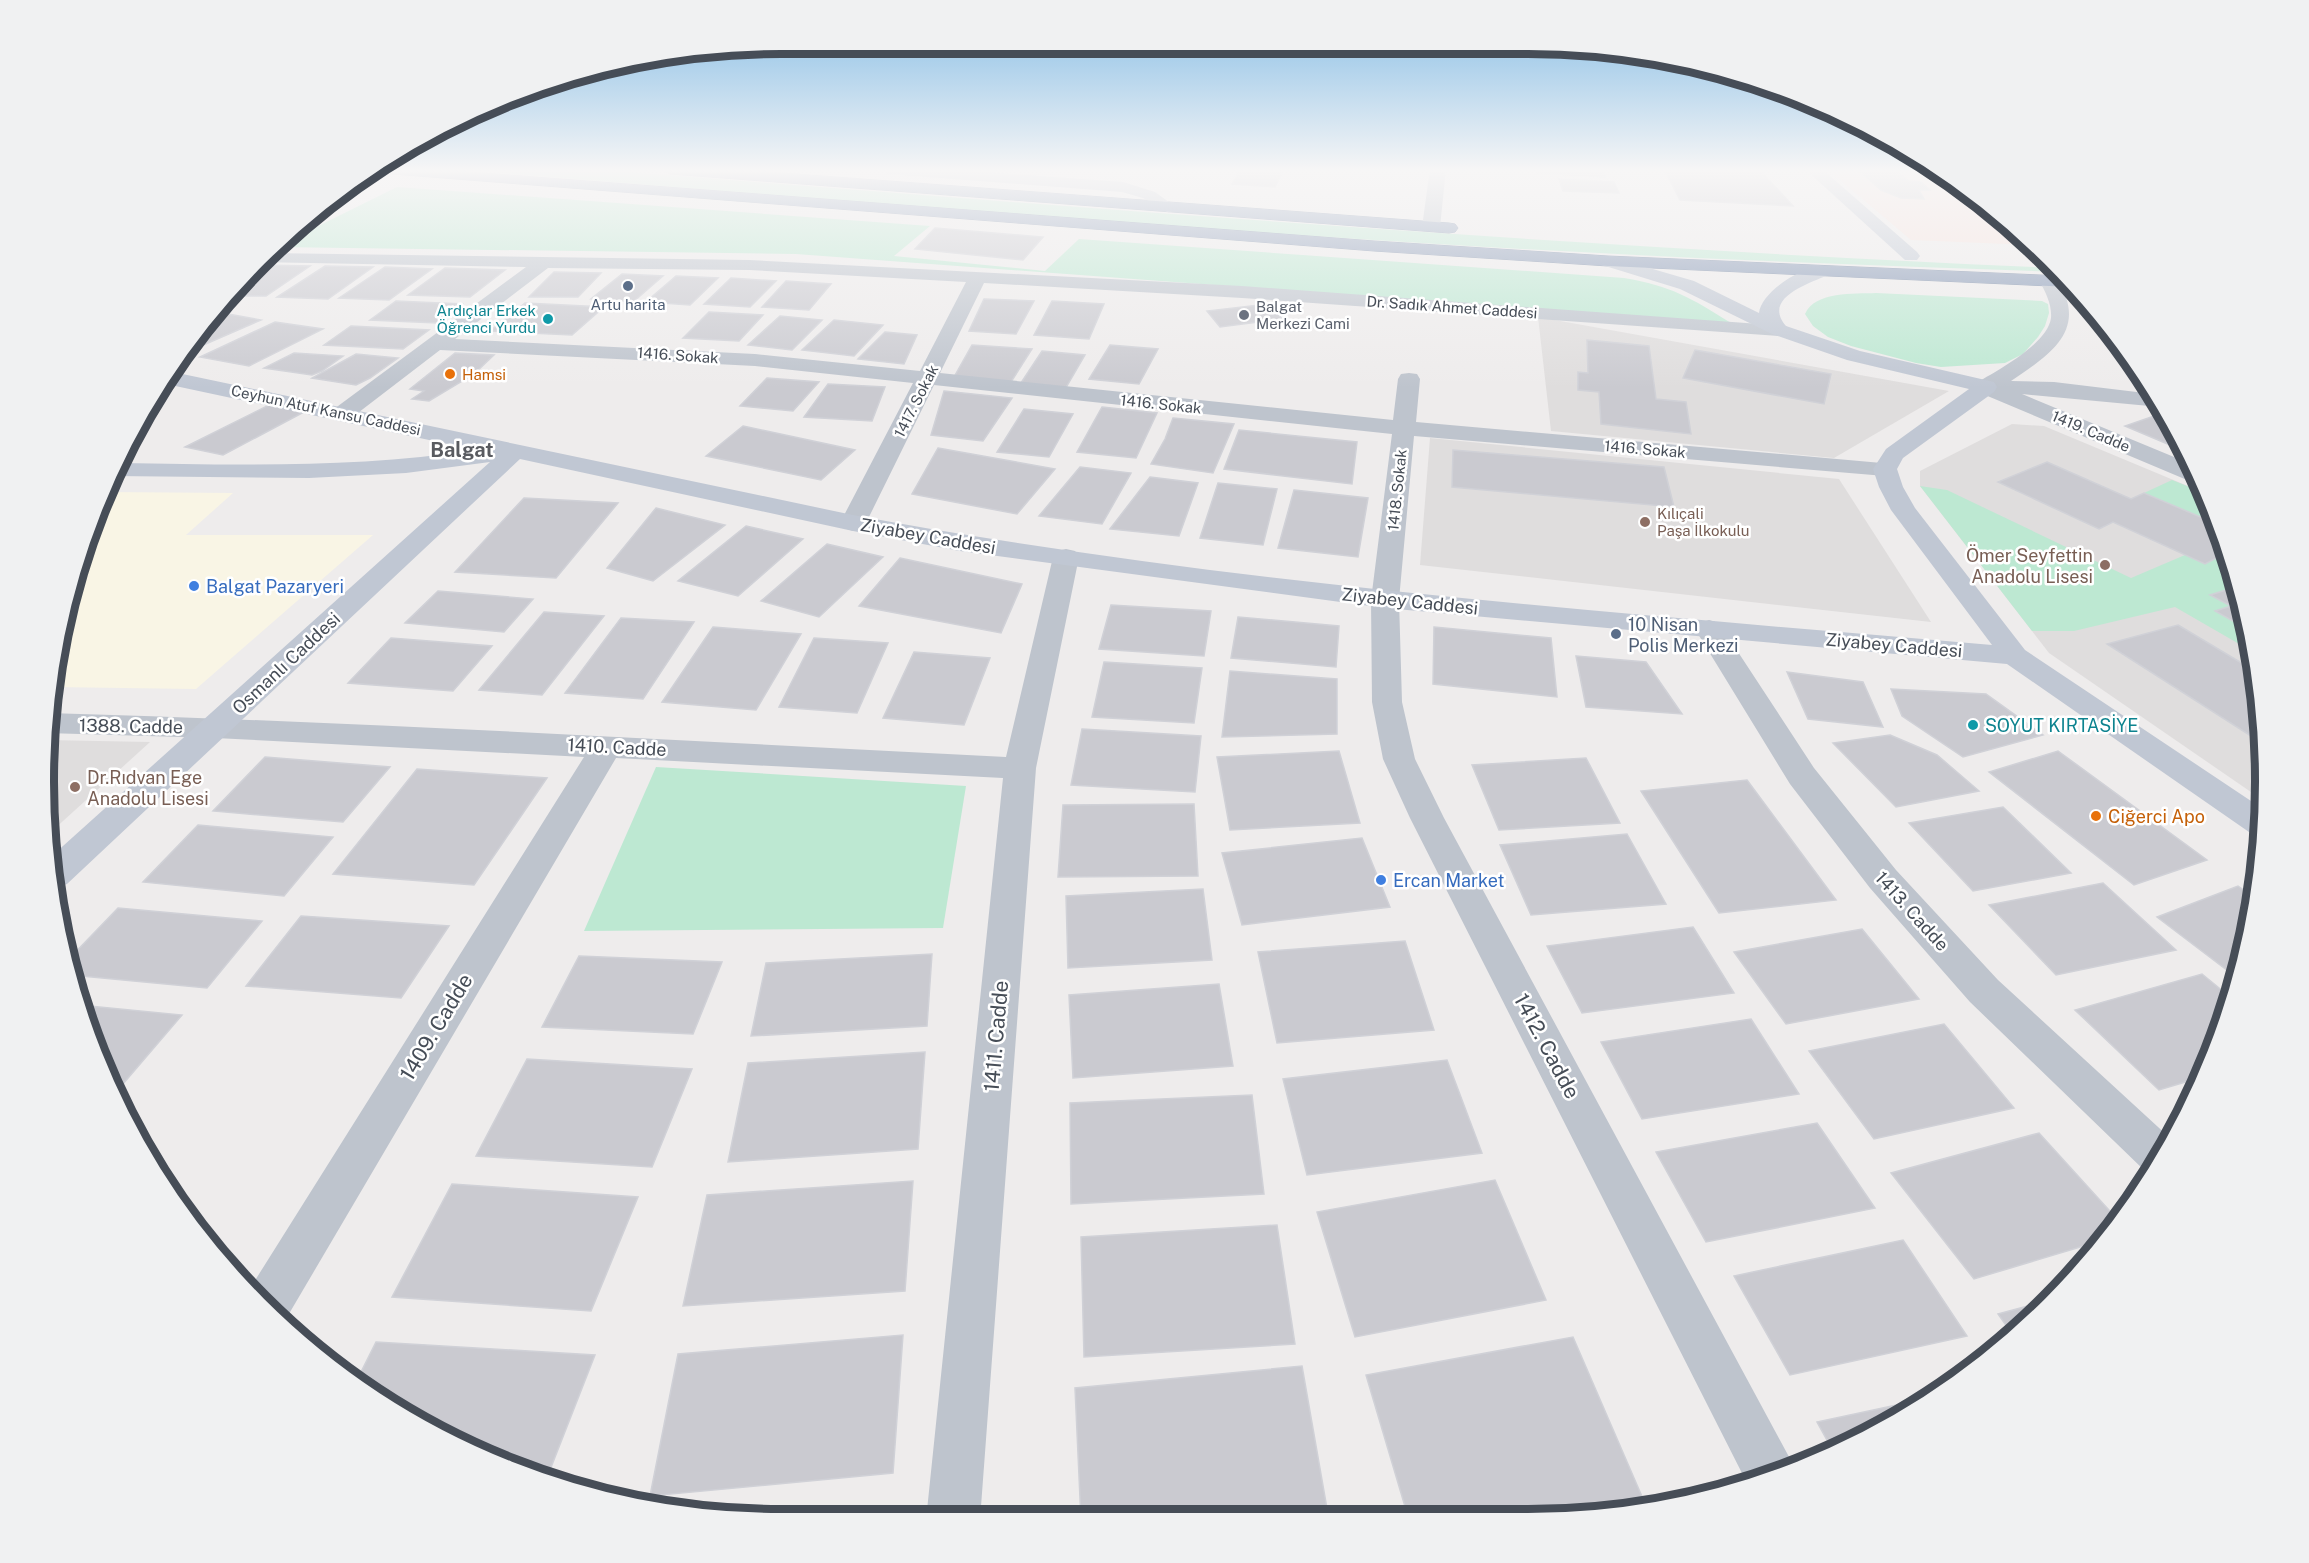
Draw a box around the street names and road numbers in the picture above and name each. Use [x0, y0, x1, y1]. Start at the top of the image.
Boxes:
street label: Dr. Sadık Ahmet Caddesi [1366, 293, 1538, 321]
street label: 1416. Sokak [637, 344, 719, 366]
street label: 1417. Sokak [890, 362, 942, 440]
street label: Ceyhun Atuf Kansu Caddesi [230, 382, 422, 438]
street label: 1416. Sokak [1120, 391, 1202, 417]
street label: 1419. Cadde [2050, 407, 2132, 455]
street label: 1416. Sokak [1604, 437, 1686, 461]
street label: 1418. Sokak [1384, 448, 1410, 532]
street label: Ziyabey Caddesi [859, 514, 997, 558]
street label: Ziyabey Caddesi [1341, 583, 1479, 619]
street label: Osmanlı Caddesi [228, 608, 344, 718]
street label: Ziyabey Caddesi [1825, 629, 1963, 661]
street label: 1388. Cadde [79, 715, 183, 737]
street label: 1410. Cadde [567, 734, 667, 760]
street label: 1413. Cadde [1871, 867, 1953, 955]
street label: 1409. Cadde [394, 969, 478, 1085]
street label: 1411. Cadde [979, 979, 1013, 1093]
street label: 1412. Cadde [1509, 989, 1585, 1103]

